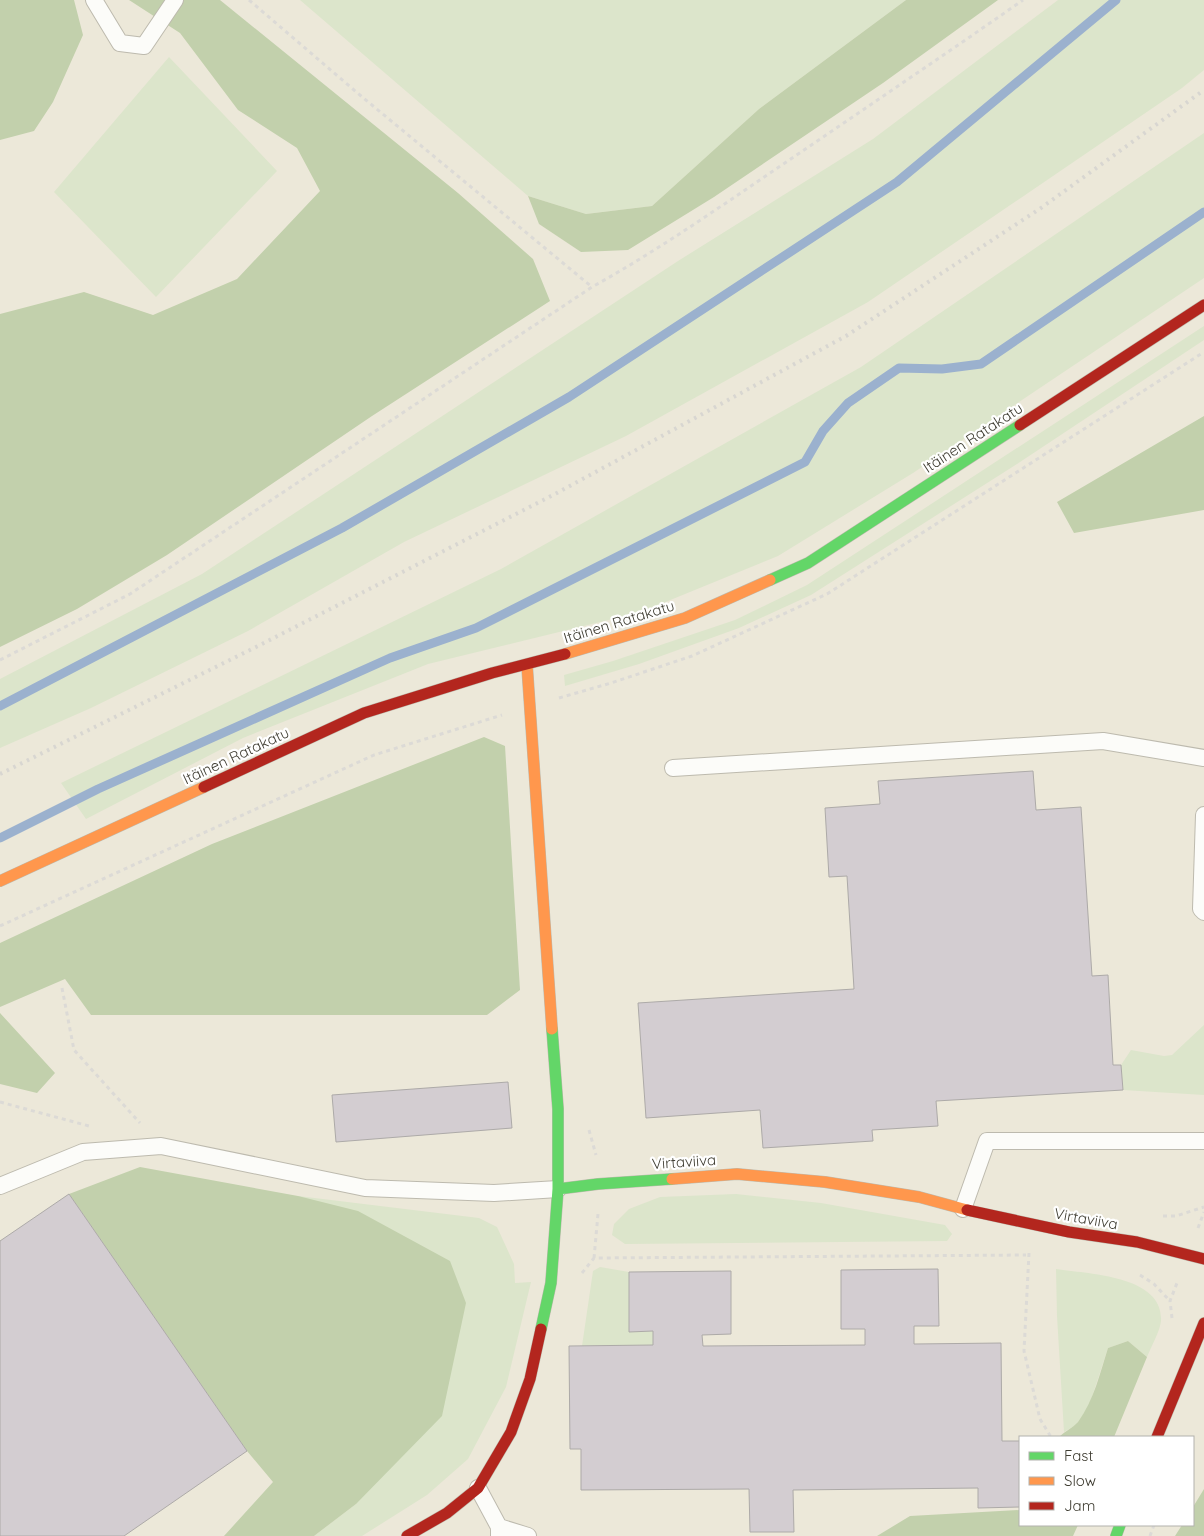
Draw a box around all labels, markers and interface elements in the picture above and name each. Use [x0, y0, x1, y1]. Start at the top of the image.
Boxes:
street label: Itäinen Ratakatu [919, 398, 1026, 477]
street label: Itäinen Ratakatu [561, 596, 677, 647]
street label: Itäinen Ratakatu [180, 723, 292, 788]
street label: Virtaviiva [651, 1150, 717, 1173]
street label: Virtaviiva [1053, 1204, 1119, 1233]
legend [1019, 1436, 1194, 1526]
text: Fast [1064, 1446, 1093, 1465]
text: Slow [1064, 1471, 1096, 1490]
text: Jam [1064, 1496, 1095, 1515]

